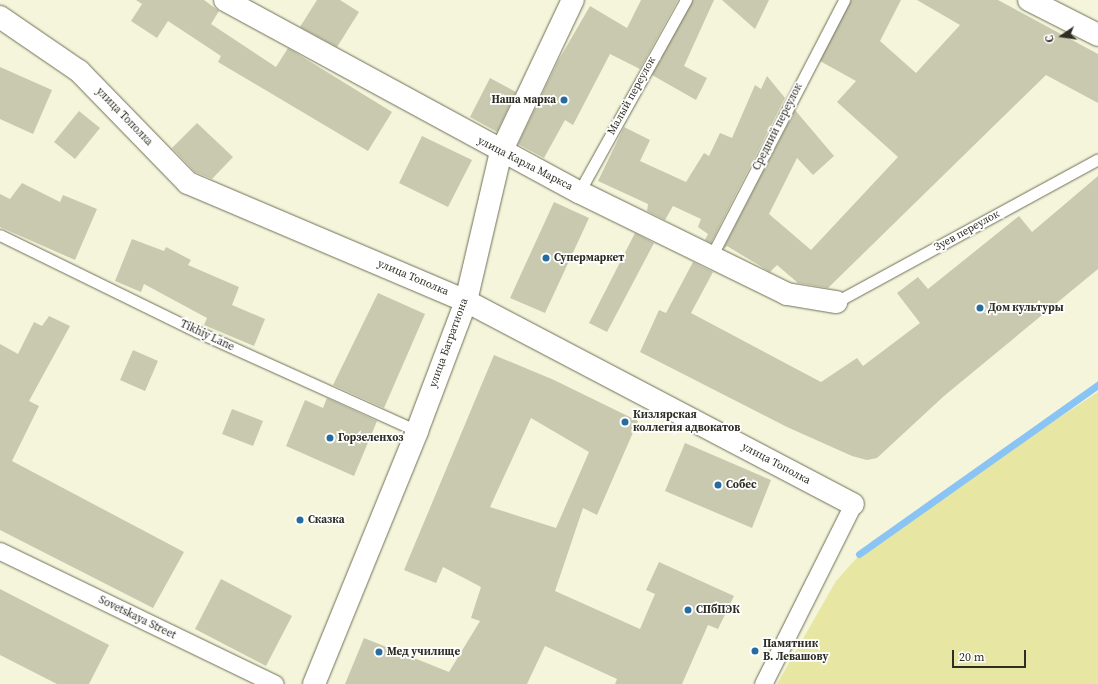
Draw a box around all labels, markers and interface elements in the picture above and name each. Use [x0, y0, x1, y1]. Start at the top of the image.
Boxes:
north arrow [1042, 16, 1082, 56]
text: С [1042, 34, 1058, 44]
street label: Малый переулок [605, 55, 659, 137]
street label: Средний переулок [750, 81, 806, 173]
street label: улица Тополка [93, 85, 155, 149]
place label: Наша марка [492, 93, 556, 107]
marker: Наша марка [559, 95, 569, 105]
street label: улица Карла Маркса [475, 134, 575, 194]
street label: Зуев переулок [932, 208, 1002, 254]
place label: Супермаркет [554, 251, 624, 265]
marker: Супермаркет [541, 253, 551, 263]
street label: улица Тополка [375, 257, 451, 299]
street label: улица Багратиона [427, 297, 471, 389]
place label: Дом культуры [988, 301, 1064, 315]
marker: Дом культуры [975, 303, 985, 313]
street label: Tikhiy Lane [178, 318, 236, 354]
place label: Кизлярская коллегия адвокатов [633, 409, 740, 435]
marker: Кизлярская коллегия адвокатов [620, 417, 630, 427]
place label: Горзеленхоз [338, 431, 403, 445]
marker: Горзеленхоз [325, 433, 335, 443]
street label: улица Тополка [739, 440, 813, 488]
place label: Собес [726, 478, 757, 492]
marker: Собес [713, 480, 723, 490]
place label: Сказка [308, 513, 344, 527]
marker: Сказка [295, 515, 305, 525]
street label: Sovetskaya Street [96, 594, 178, 642]
place label: СПбПЭК [696, 603, 740, 617]
marker: СПбПЭК [683, 605, 693, 615]
place label: Памятник В. Левашову [763, 638, 828, 664]
scale bar [954, 642, 1028, 668]
place label: Мед училище [387, 645, 460, 659]
marker: Памятник В. Левашову [750, 646, 760, 656]
marker: Мед училище [374, 647, 384, 657]
text: 20 m [959, 649, 985, 665]

